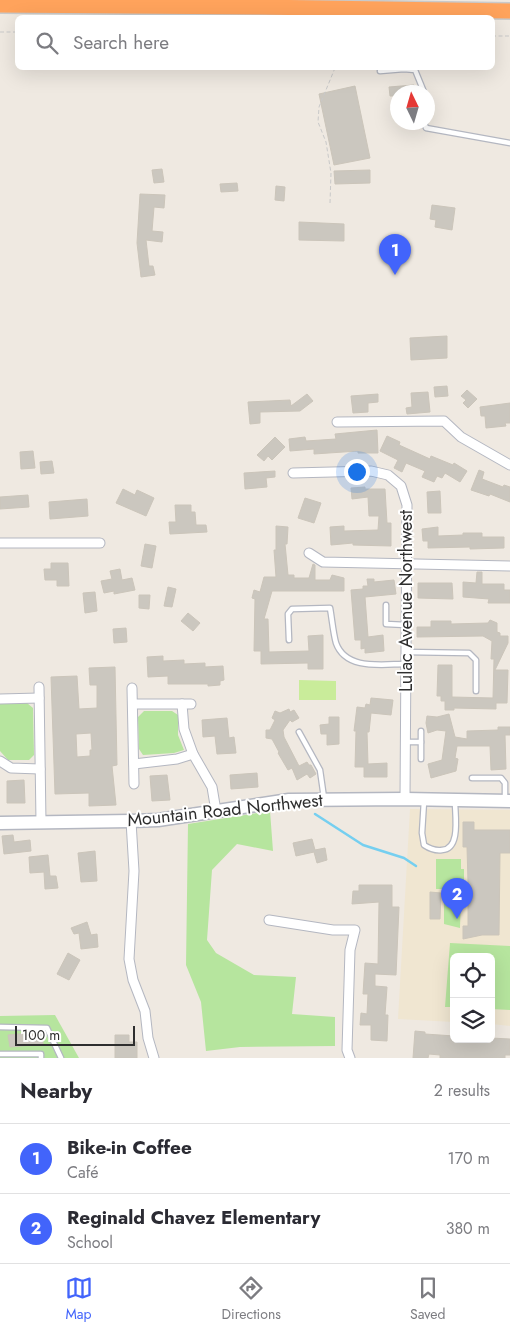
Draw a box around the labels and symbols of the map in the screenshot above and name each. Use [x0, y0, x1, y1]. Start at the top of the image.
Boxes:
north arrow [390, 85, 435, 130]
pin: 1 [379, 234, 411, 275]
your location [344, 459, 370, 485]
street label: Lulac Avenue Northwest [393, 509, 419, 692]
street label: Mountain Road Northwest [126, 787, 325, 833]
pin: 2 [441, 878, 473, 919]
scale bar [15, 1023, 135, 1046]

